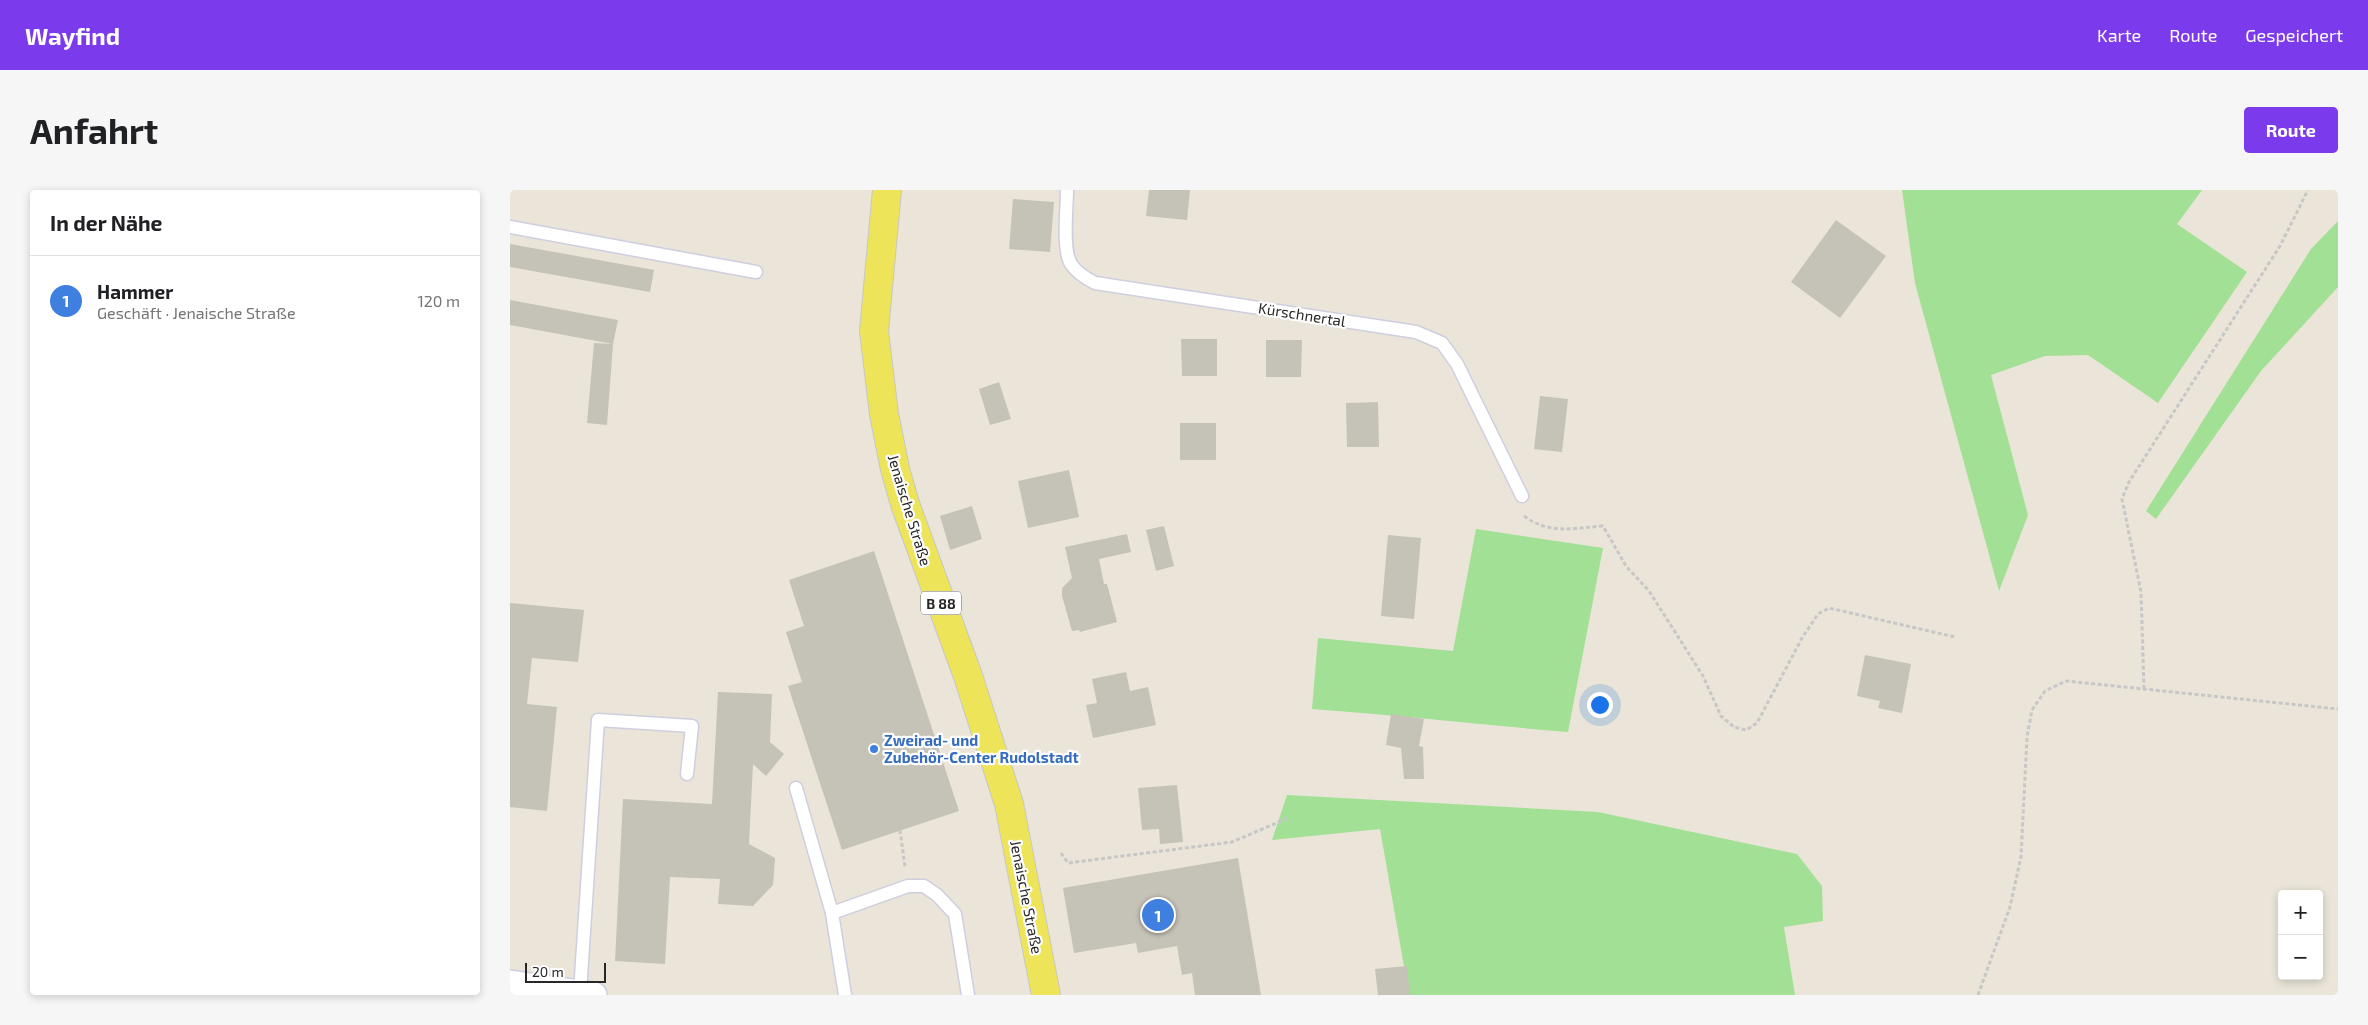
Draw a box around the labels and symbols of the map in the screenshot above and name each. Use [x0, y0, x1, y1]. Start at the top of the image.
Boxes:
street label: Kürschnertal [1257, 298, 1348, 330]
street label: Jenaische Straße [885, 452, 935, 568]
road number: B 88 [921, 592, 961, 614]
your location [1587, 692, 1613, 718]
place label: Zweirad- und Zubehör-Center Rudolstadt [884, 731, 1079, 766]
marker: Zweirad- und Zubehör-Center Rudolstadt [868, 743, 880, 755]
street label: Jenaische Straße [1007, 839, 1047, 955]
pin: 1 [1142, 896, 1174, 934]
scale bar [525, 960, 606, 983]

